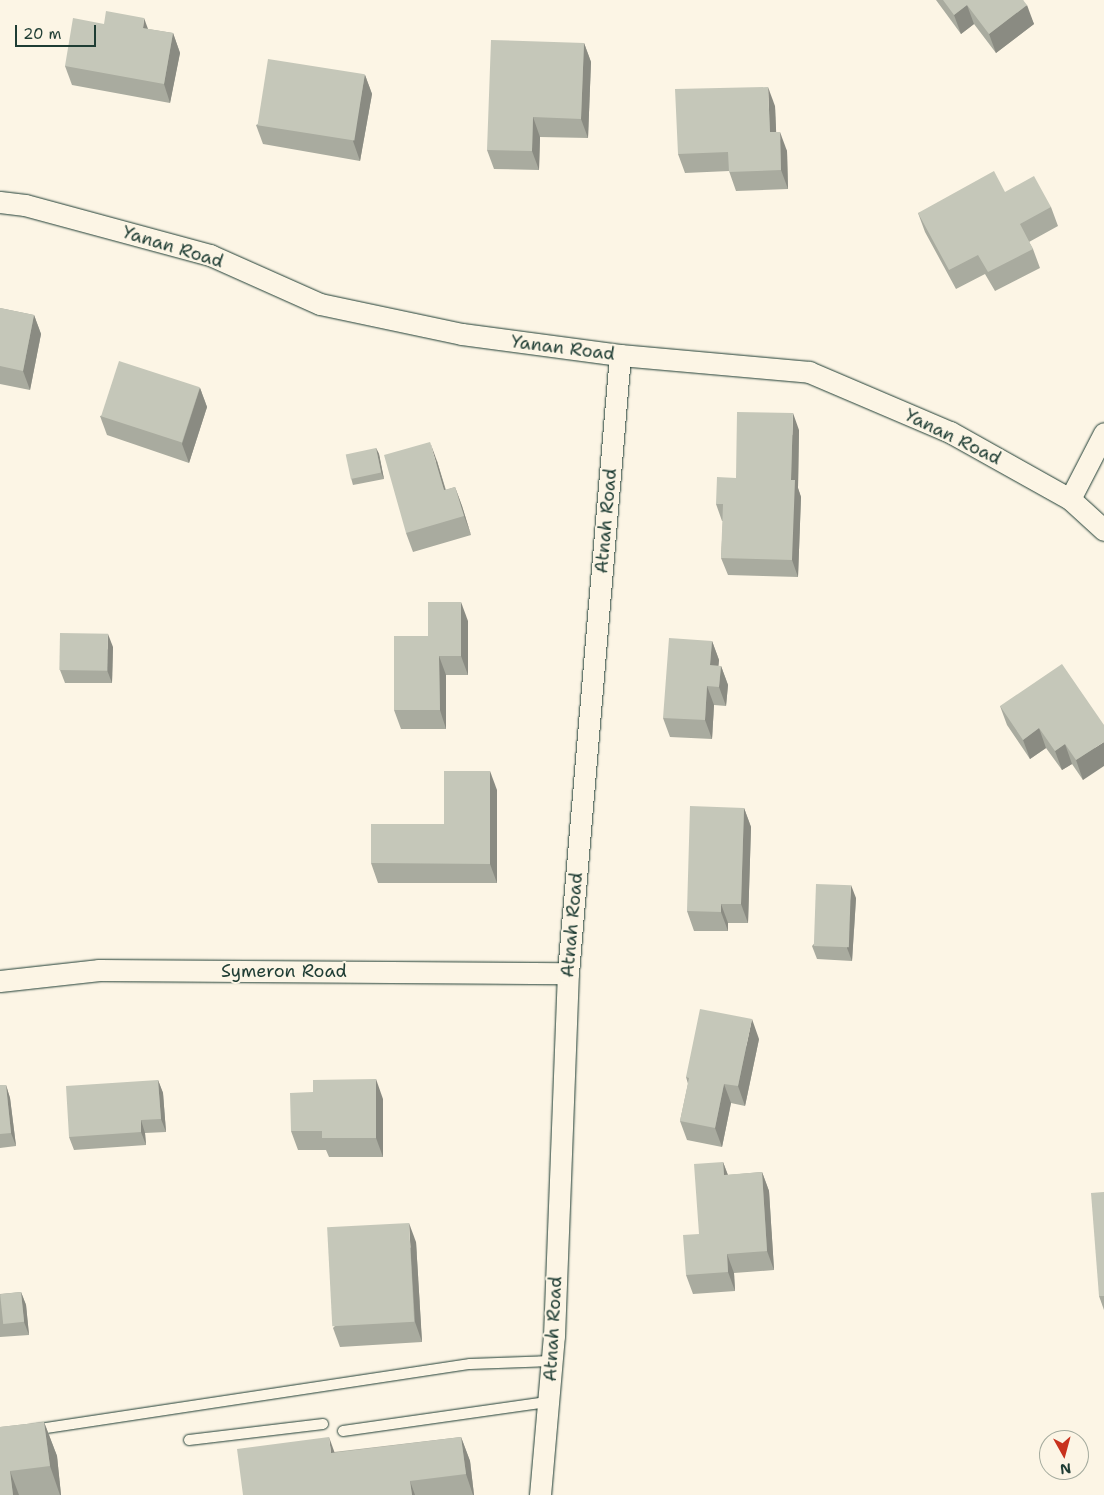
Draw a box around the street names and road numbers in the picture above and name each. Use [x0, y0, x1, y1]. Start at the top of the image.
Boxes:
street label: Yanan Road [120, 221, 226, 273]
street label: Yanan Road [510, 331, 616, 365]
street label: Yanan Road [901, 404, 1005, 470]
street label: Atnah Road [591, 468, 621, 574]
street label: Atnah Road [557, 872, 587, 978]
street label: Symeron Road [221, 960, 347, 982]
street label: Atnah Road [539, 1276, 567, 1382]

